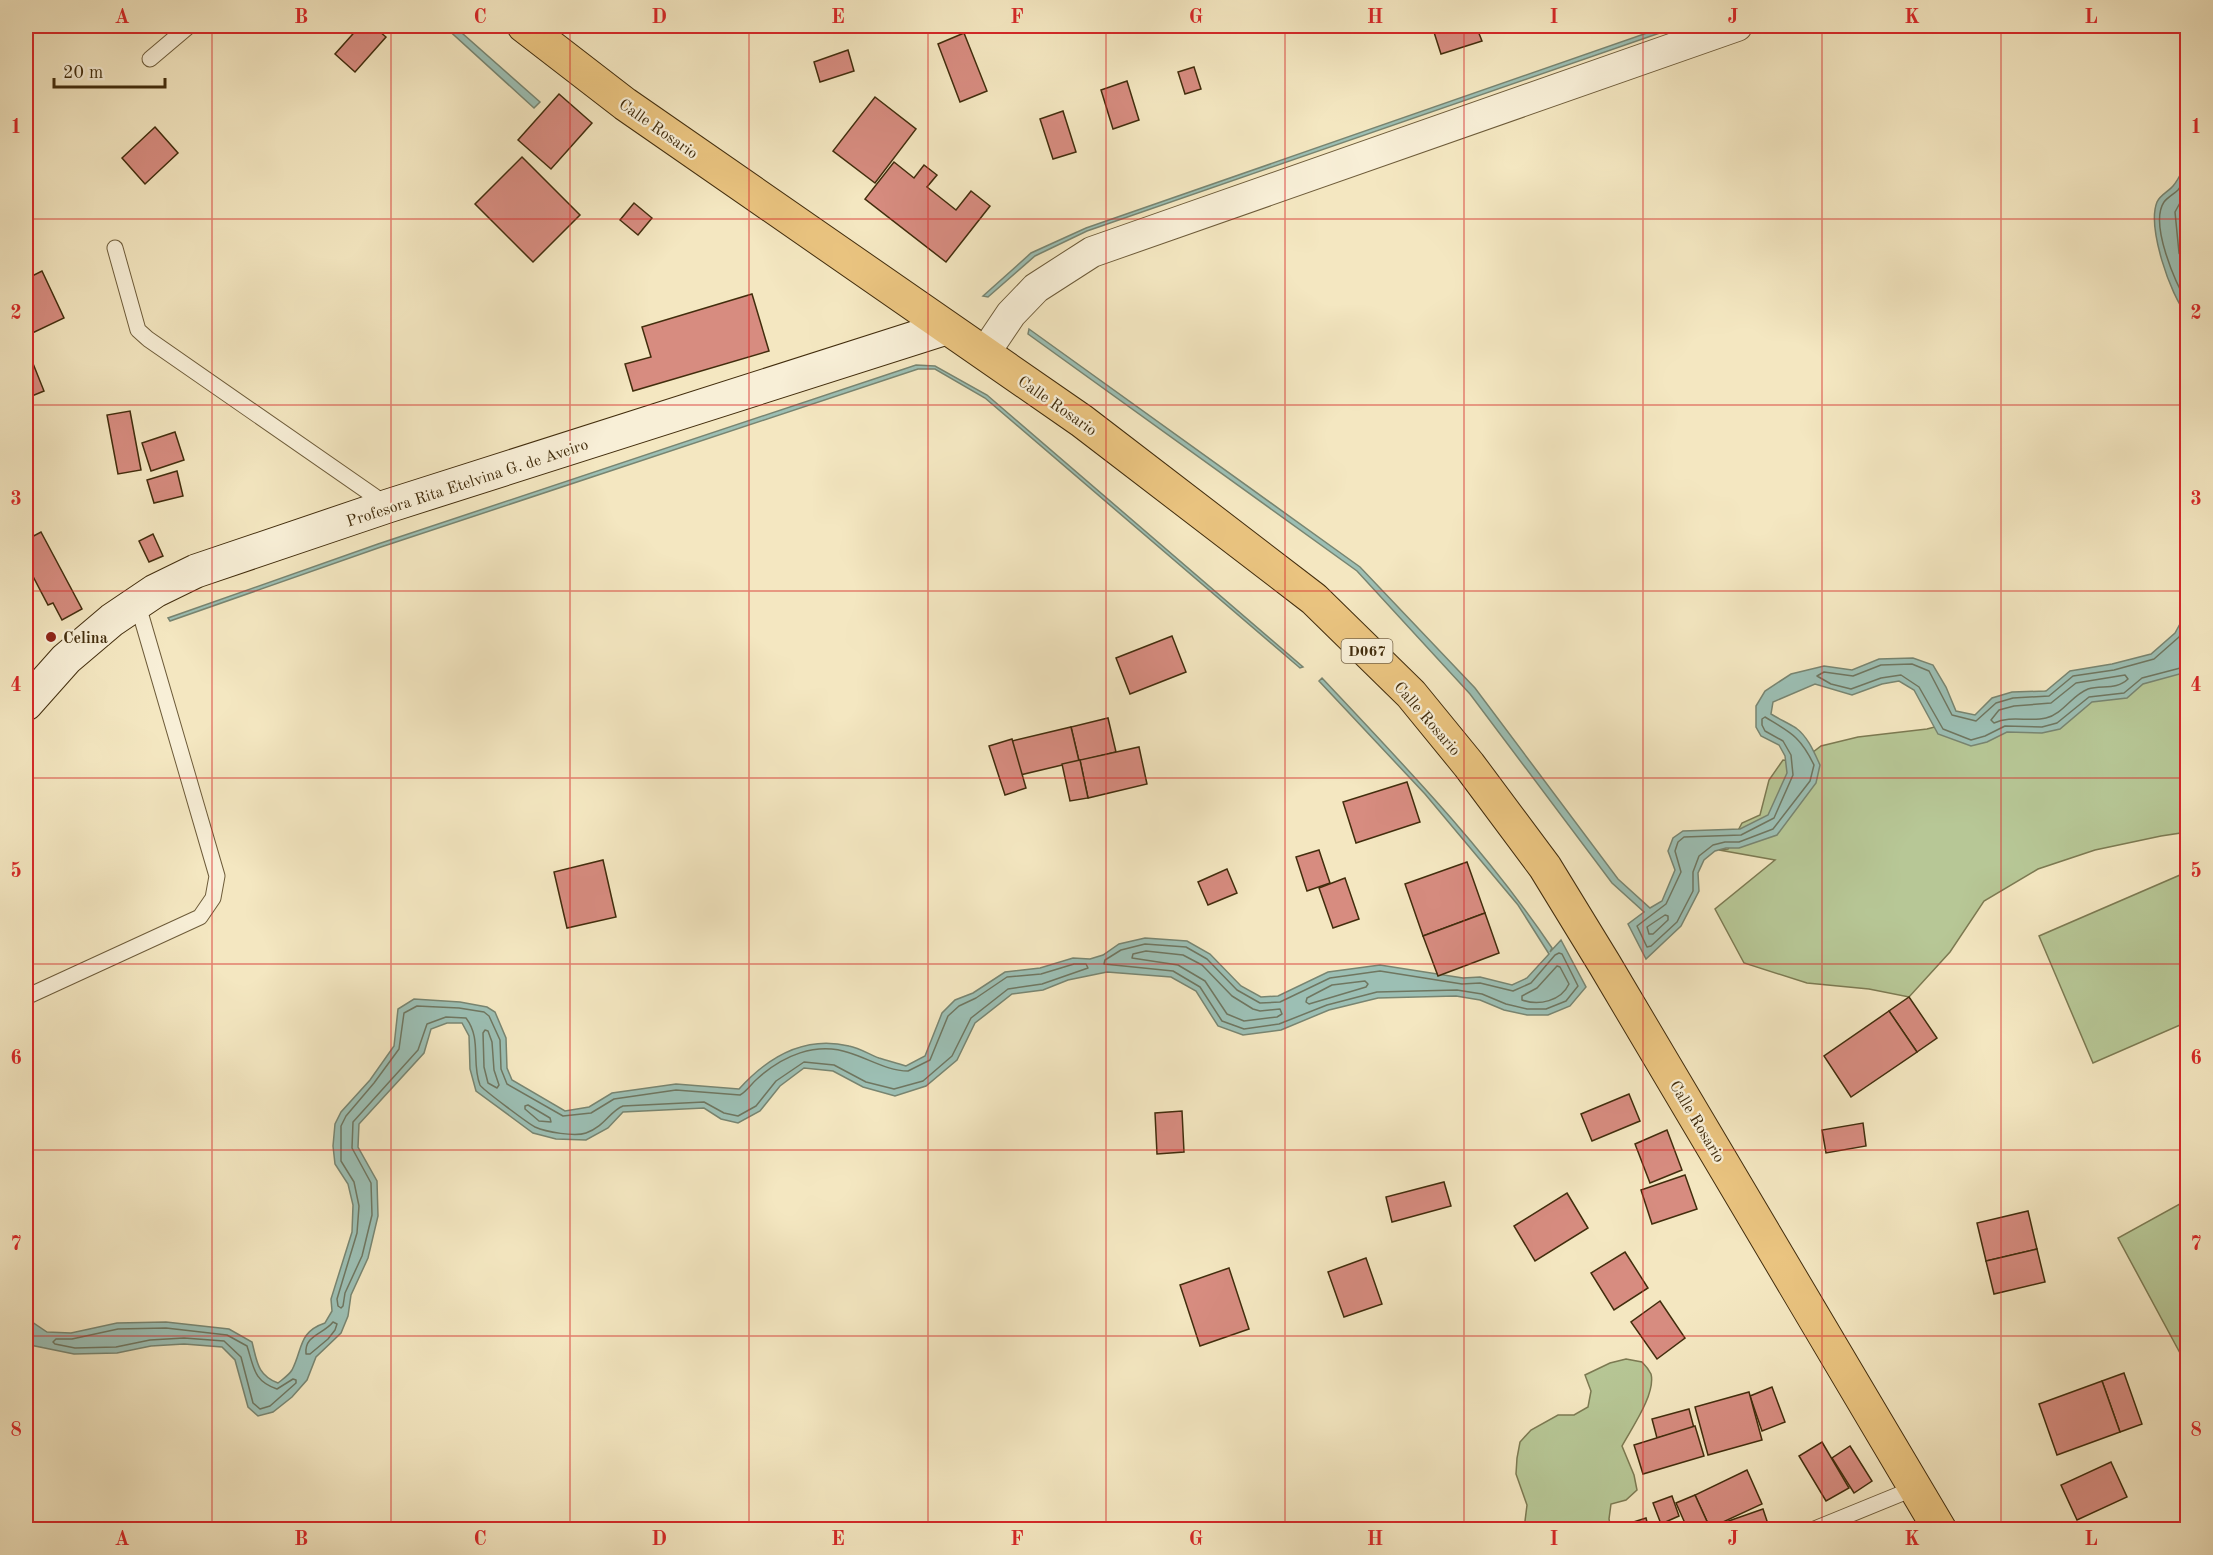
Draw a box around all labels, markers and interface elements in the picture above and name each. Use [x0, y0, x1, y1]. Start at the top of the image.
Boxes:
text: A [114, 8, 130, 28]
text: B [294, 8, 308, 28]
text: C [473, 8, 487, 28]
text: D [651, 8, 667, 28]
text: E [831, 8, 845, 28]
text: F [1010, 8, 1024, 28]
text: G [1189, 8, 1203, 28]
text: H [1367, 8, 1383, 28]
text: I [1550, 8, 1558, 28]
text: J [1728, 8, 1739, 28]
text: K [1904, 8, 1920, 28]
text: L [2084, 8, 2098, 28]
scale bar [54, 51, 165, 89]
text: 20 m [63, 64, 103, 82]
street label: Calle Rosario [616, 97, 700, 163]
text: 1 [10, 118, 22, 138]
text: 1 [2190, 118, 2202, 138]
text: 2 [10, 304, 22, 324]
text: 2 [2190, 304, 2202, 324]
street label: Calle Rosario [1015, 374, 1099, 440]
street label: Profesora Rita Etelvina G. de Aveiro [345, 437, 591, 531]
text: 3 [10, 490, 22, 510]
text: 3 [2190, 490, 2202, 510]
marker: Celina [44, 630, 58, 644]
place label: Celina [63, 631, 108, 647]
road number: D067 [1342, 639, 1392, 663]
text: 4 [10, 676, 22, 696]
text: 4 [2190, 676, 2202, 696]
street label: Calle Rosario [1390, 679, 1463, 759]
text: 5 [10, 861, 22, 882]
text: 5 [2190, 861, 2202, 882]
text: 6 [10, 1049, 22, 1069]
text: 6 [2190, 1049, 2202, 1069]
street label: Calle Rosario [1666, 1078, 1727, 1166]
text: 7 [10, 1235, 22, 1255]
text: 7 [2190, 1235, 2202, 1255]
text: 8 [10, 1421, 22, 1441]
text: 8 [2190, 1421, 2202, 1441]
text: A [114, 1530, 130, 1550]
text: B [294, 1530, 308, 1550]
text: C [473, 1530, 487, 1550]
text: D [651, 1530, 667, 1550]
text: E [831, 1530, 845, 1550]
text: F [1010, 1530, 1024, 1550]
text: G [1189, 1530, 1203, 1550]
text: H [1367, 1530, 1383, 1550]
text: I [1550, 1530, 1558, 1550]
text: J [1728, 1530, 1739, 1550]
text: K [1904, 1530, 1920, 1550]
text: L [2084, 1530, 2098, 1550]

